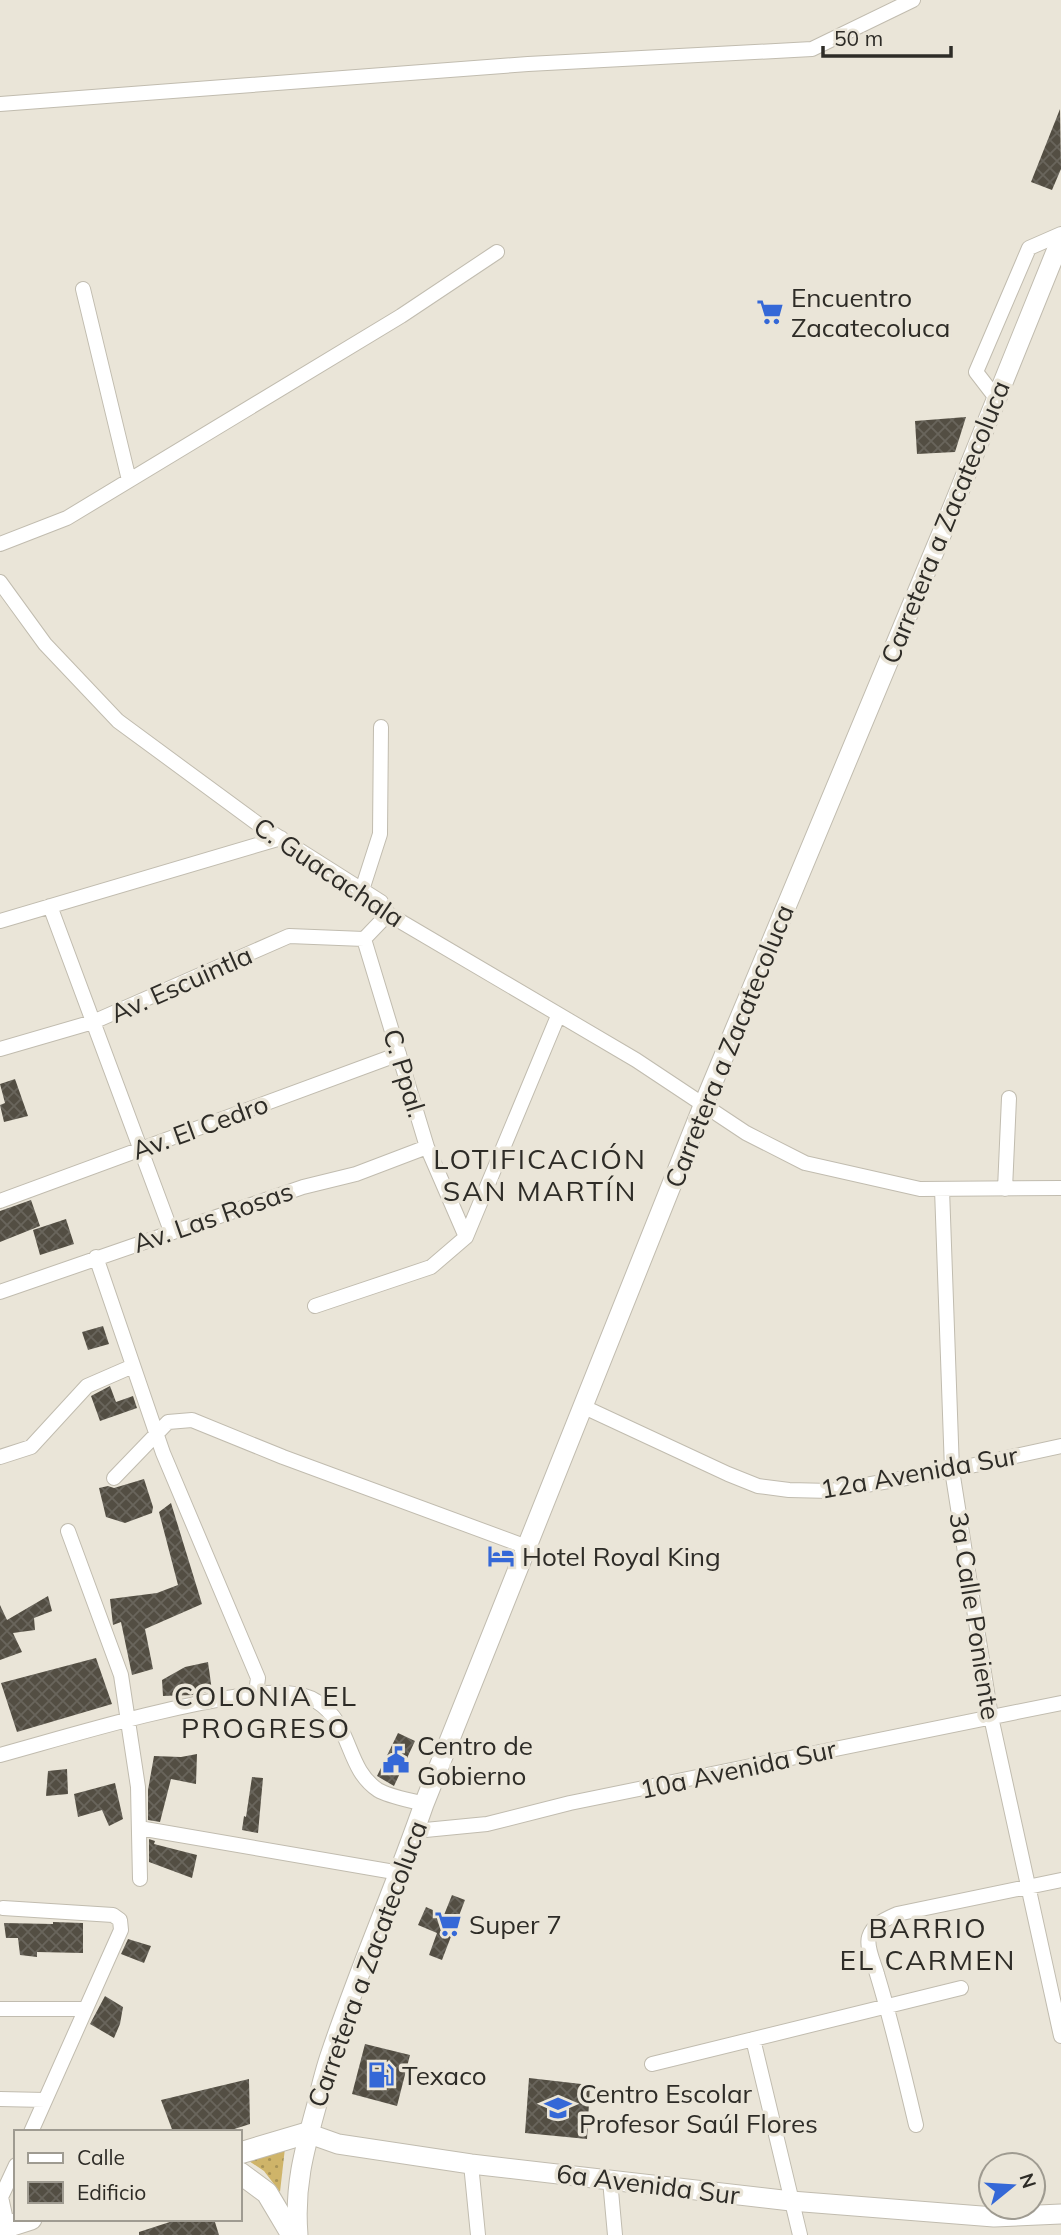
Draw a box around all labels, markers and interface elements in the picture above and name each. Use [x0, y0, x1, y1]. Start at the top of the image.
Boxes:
scale bar [823, 14, 951, 58]
text: 50 m [834, 25, 883, 51]
place label: Encuentro Zacatecoluca [791, 281, 950, 344]
supermarket icon: Encuentro Zacatecoluca [755, 297, 785, 327]
street label: Carretera a Zacatecoluca [873, 376, 1017, 668]
street label: C. Guacachala [248, 810, 410, 934]
street label: Carretera a Zacatecoluca [657, 900, 801, 1192]
street label: Av. Escuintla [105, 938, 257, 1030]
street label: C. Ppal. [376, 1025, 434, 1121]
street label: Av. El Cedro [127, 1087, 273, 1167]
district label: LOTIFICACIÓN SAN MARTÍN [433, 1141, 647, 1208]
street label: Av. Las Rosas [129, 1174, 297, 1260]
street label: 12a Avenida Sur [818, 1438, 1021, 1506]
street label: 3a Calle Poniente [942, 1510, 1008, 1722]
place label: Hotel Royal King [522, 1540, 721, 1573]
hotel icon: Hotel Royal King [486, 1541, 516, 1571]
district label: COLONIA EL PROGRESO [174, 1678, 358, 1745]
place label: Centro de Gobierno [417, 1729, 533, 1792]
street label: 10a Avenida Sur [637, 1732, 840, 1806]
public building icon: Centro de Gobierno [381, 1745, 411, 1775]
street label: Carretera a Zacatecoluca [300, 1816, 434, 2112]
place label: Super 7 [469, 1908, 562, 1941]
supermarket icon: Super 7 [433, 1909, 463, 1939]
district label: BARRIO EL CARMEN [839, 1910, 1017, 1977]
place label: Texaco [402, 2059, 487, 2092]
fuel station icon: Texaco [366, 2060, 396, 2090]
place label: Centro Escolar Profesor Saúl Flores [579, 2077, 818, 2140]
school or university icon: Centro Escolar Profesor Saúl Flores [543, 2093, 573, 2123]
legend [14, 2130, 242, 2221]
text: Calle [77, 2144, 125, 2170]
north arrow [977, 2151, 1047, 2221]
street label: 6a Avenida Sur [555, 2156, 742, 2212]
text: N [1015, 2170, 1042, 2191]
text: Edificio [77, 2179, 146, 2205]

